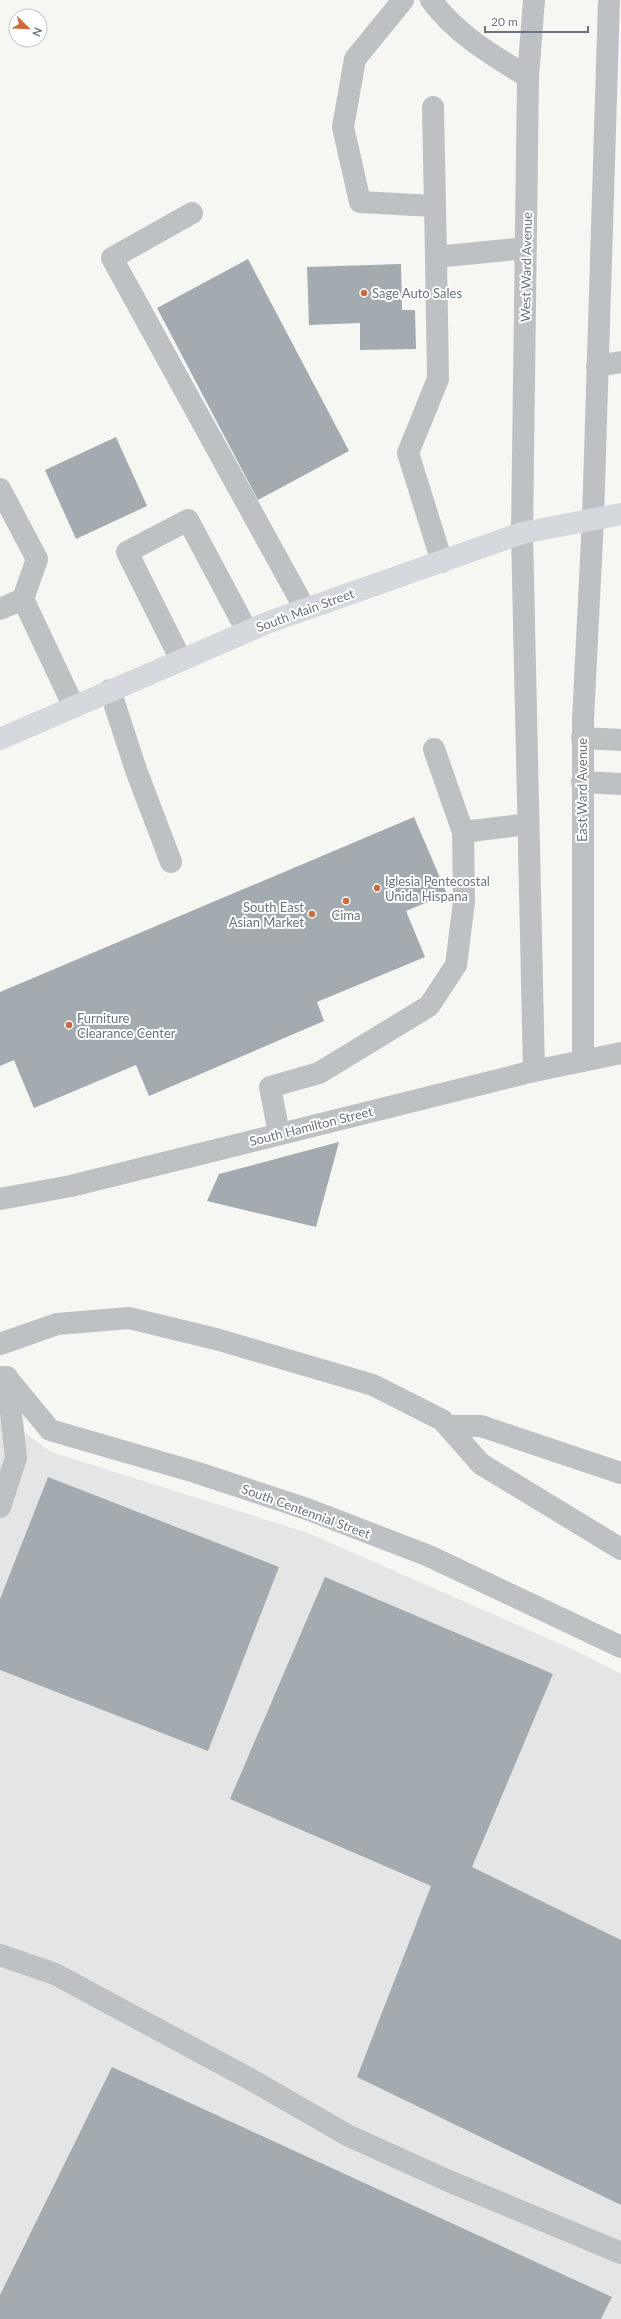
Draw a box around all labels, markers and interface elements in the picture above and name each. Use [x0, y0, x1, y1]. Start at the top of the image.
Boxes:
north arrow [8, 8, 48, 48]
scale bar [485, 8, 588, 34]
text: 20 m [491, 14, 518, 29]
text: N [30, 26, 45, 39]
street label: West Ward Avenue [517, 212, 535, 322]
place label: Sage Auto Sales [372, 285, 462, 301]
marker: Sage Auto Sales [359, 288, 369, 298]
street label: South Main Street [254, 585, 357, 635]
street label: East Ward Avenue [574, 738, 590, 842]
place label: Iglesia Pentecostal Unida Hispana [385, 873, 490, 904]
marker: Iglesia Pentecostal Unida Hispana [372, 883, 382, 893]
marker: Cima [341, 896, 351, 906]
place label: South East Asian Market [229, 899, 304, 930]
place label: Cima [332, 907, 360, 923]
marker: South East Asian Market [307, 909, 317, 919]
place label: Furniture Clearance Center [77, 1010, 176, 1041]
marker: Furniture Clearance Center [64, 1020, 74, 1030]
street label: South Hamilton Street [248, 1103, 375, 1149]
street label: South Centennial Street [240, 1480, 373, 1542]

